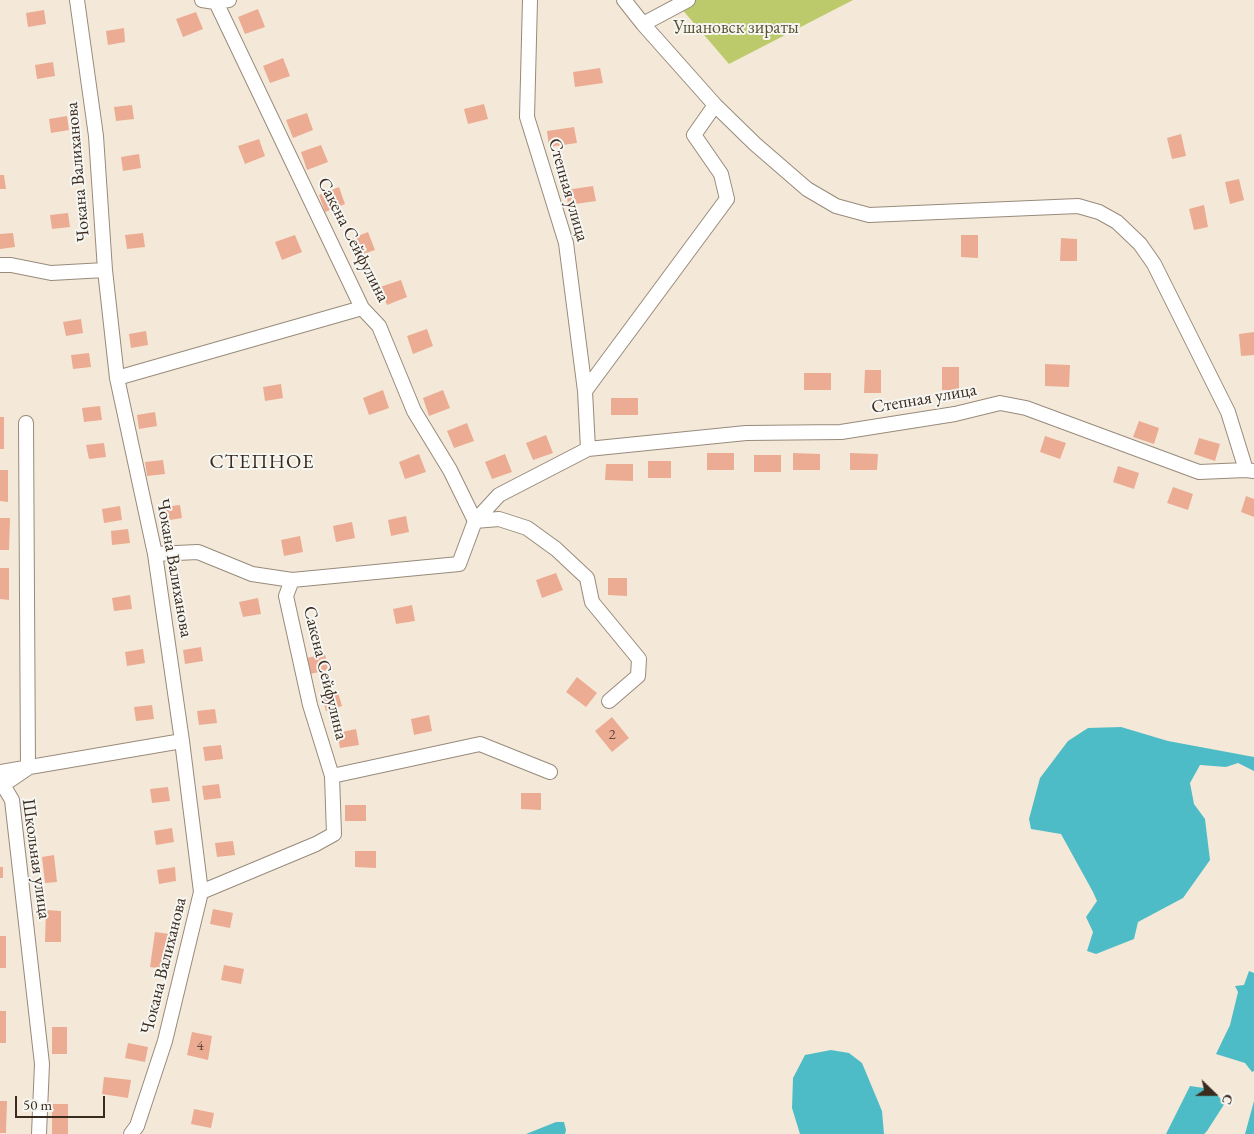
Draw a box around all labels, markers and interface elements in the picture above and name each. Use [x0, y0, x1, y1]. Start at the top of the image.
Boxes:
park label: Ушановск зираты [673, 17, 799, 39]
street label: Чокана Валиханова [61, 101, 95, 243]
street label: Степная улица [543, 136, 593, 244]
street label: Сакена Сейфулина [312, 174, 394, 306]
street label: Степная улица [870, 379, 978, 419]
district label: СТЕПНОЕ [209, 451, 315, 475]
street label: Чокана Валиханова [151, 497, 197, 639]
street label: Сакена Сейфулина [298, 604, 352, 742]
house number: 2 [608, 726, 616, 744]
street label: Школьная улица [17, 797, 55, 921]
street label: Чокана Валиханова [137, 895, 191, 1037]
house number: 4 [196, 1037, 204, 1055]
north arrow [1189, 1069, 1239, 1119]
scale bar [18, 1086, 108, 1118]
text: С [1218, 1092, 1238, 1108]
text: 50 m [23, 1095, 52, 1114]

